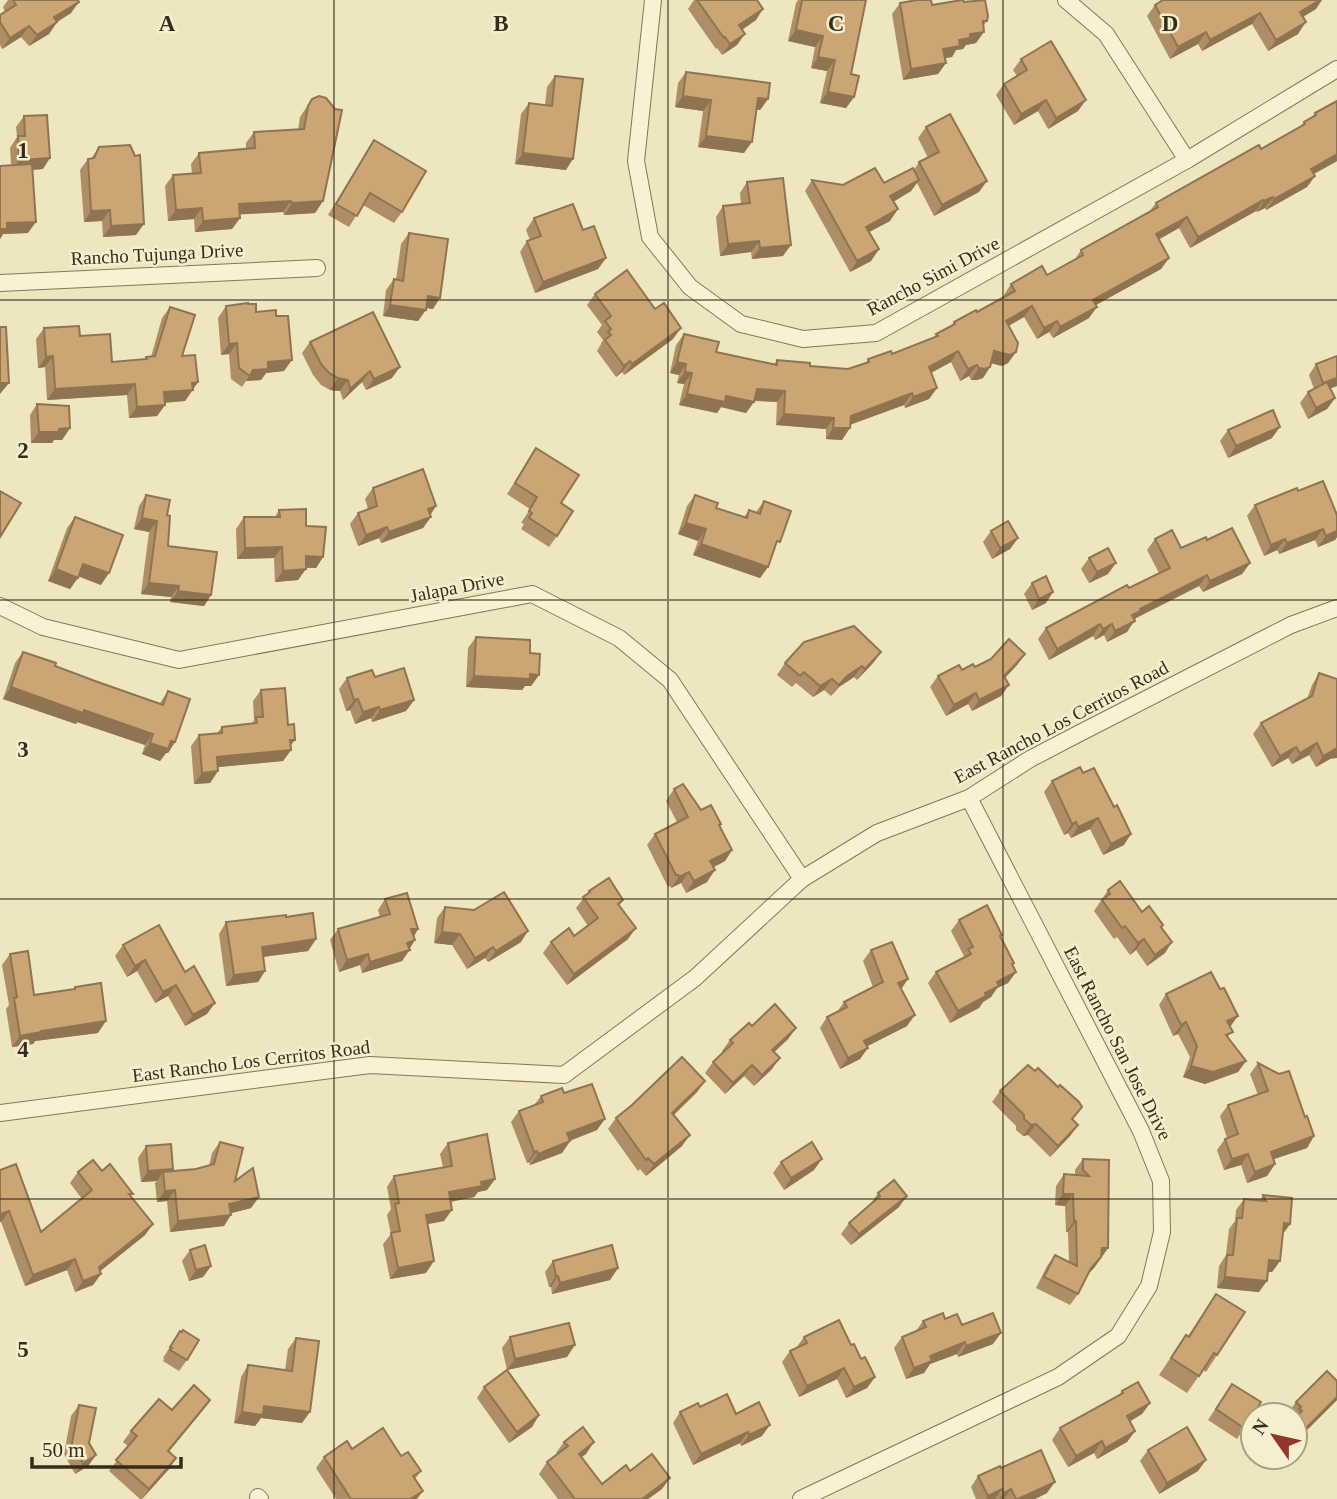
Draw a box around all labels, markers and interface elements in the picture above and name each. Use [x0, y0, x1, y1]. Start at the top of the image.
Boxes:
text: A [159, 11, 176, 36]
text: B [493, 11, 509, 36]
text: C [828, 11, 844, 36]
text: D [1162, 11, 1178, 36]
text: 1 [17, 138, 29, 163]
street label: Rancho Simi Drive [863, 232, 1003, 320]
street label: Rancho Tujunga Drive [70, 239, 244, 269]
text: 2 [17, 438, 29, 463]
street label: Jalapa Drive [408, 568, 506, 606]
street label: East Rancho Los Cerritos Road [950, 656, 1172, 788]
text: 3 [17, 737, 29, 762]
street label: East Rancho San Jose Drive [1060, 943, 1176, 1143]
street label: East Rancho Los Cerritos Road [131, 1036, 372, 1086]
text: 4 [17, 1037, 29, 1062]
text: 5 [17, 1337, 29, 1362]
north arrow [1239, 1401, 1309, 1471]
text: N [1248, 1415, 1273, 1438]
scale bar [32, 1426, 180, 1470]
text: 50 m [42, 1438, 85, 1462]

